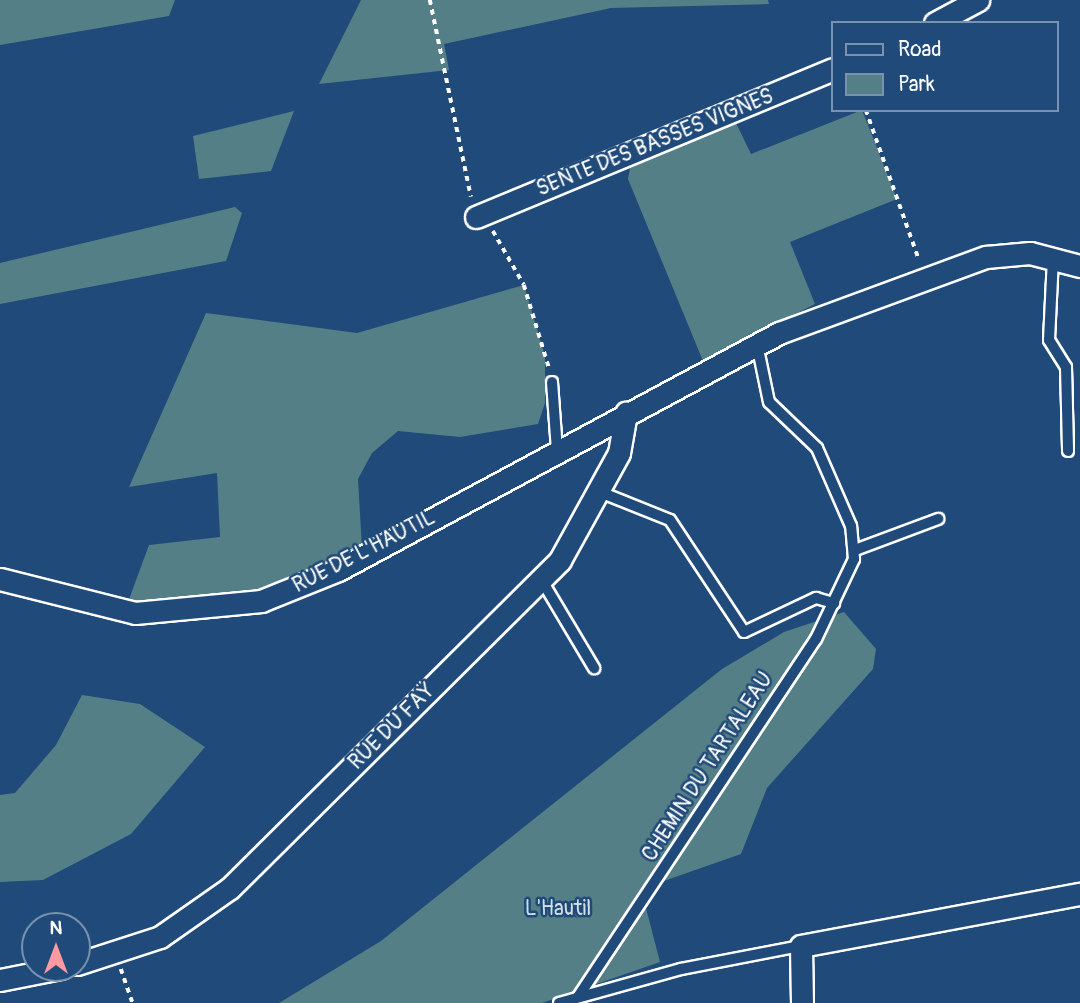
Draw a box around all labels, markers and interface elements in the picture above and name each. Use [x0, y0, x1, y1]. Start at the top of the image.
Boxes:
legend [832, 21, 1059, 112]
text: Road [898, 36, 942, 63]
text: Park [898, 71, 935, 98]
street label: SENTE DES BASSES VIGNES [533, 84, 777, 202]
street label: RUE DE L'HAUTIL [289, 505, 439, 599]
street label: CHEMIN DU TARTALEAU [637, 668, 779, 866]
street label: RUE DU FAŸ [344, 679, 440, 775]
park label: L'Hautil [525, 896, 591, 922]
north arrow [21, 912, 91, 982]
text: N [50, 916, 62, 940]

